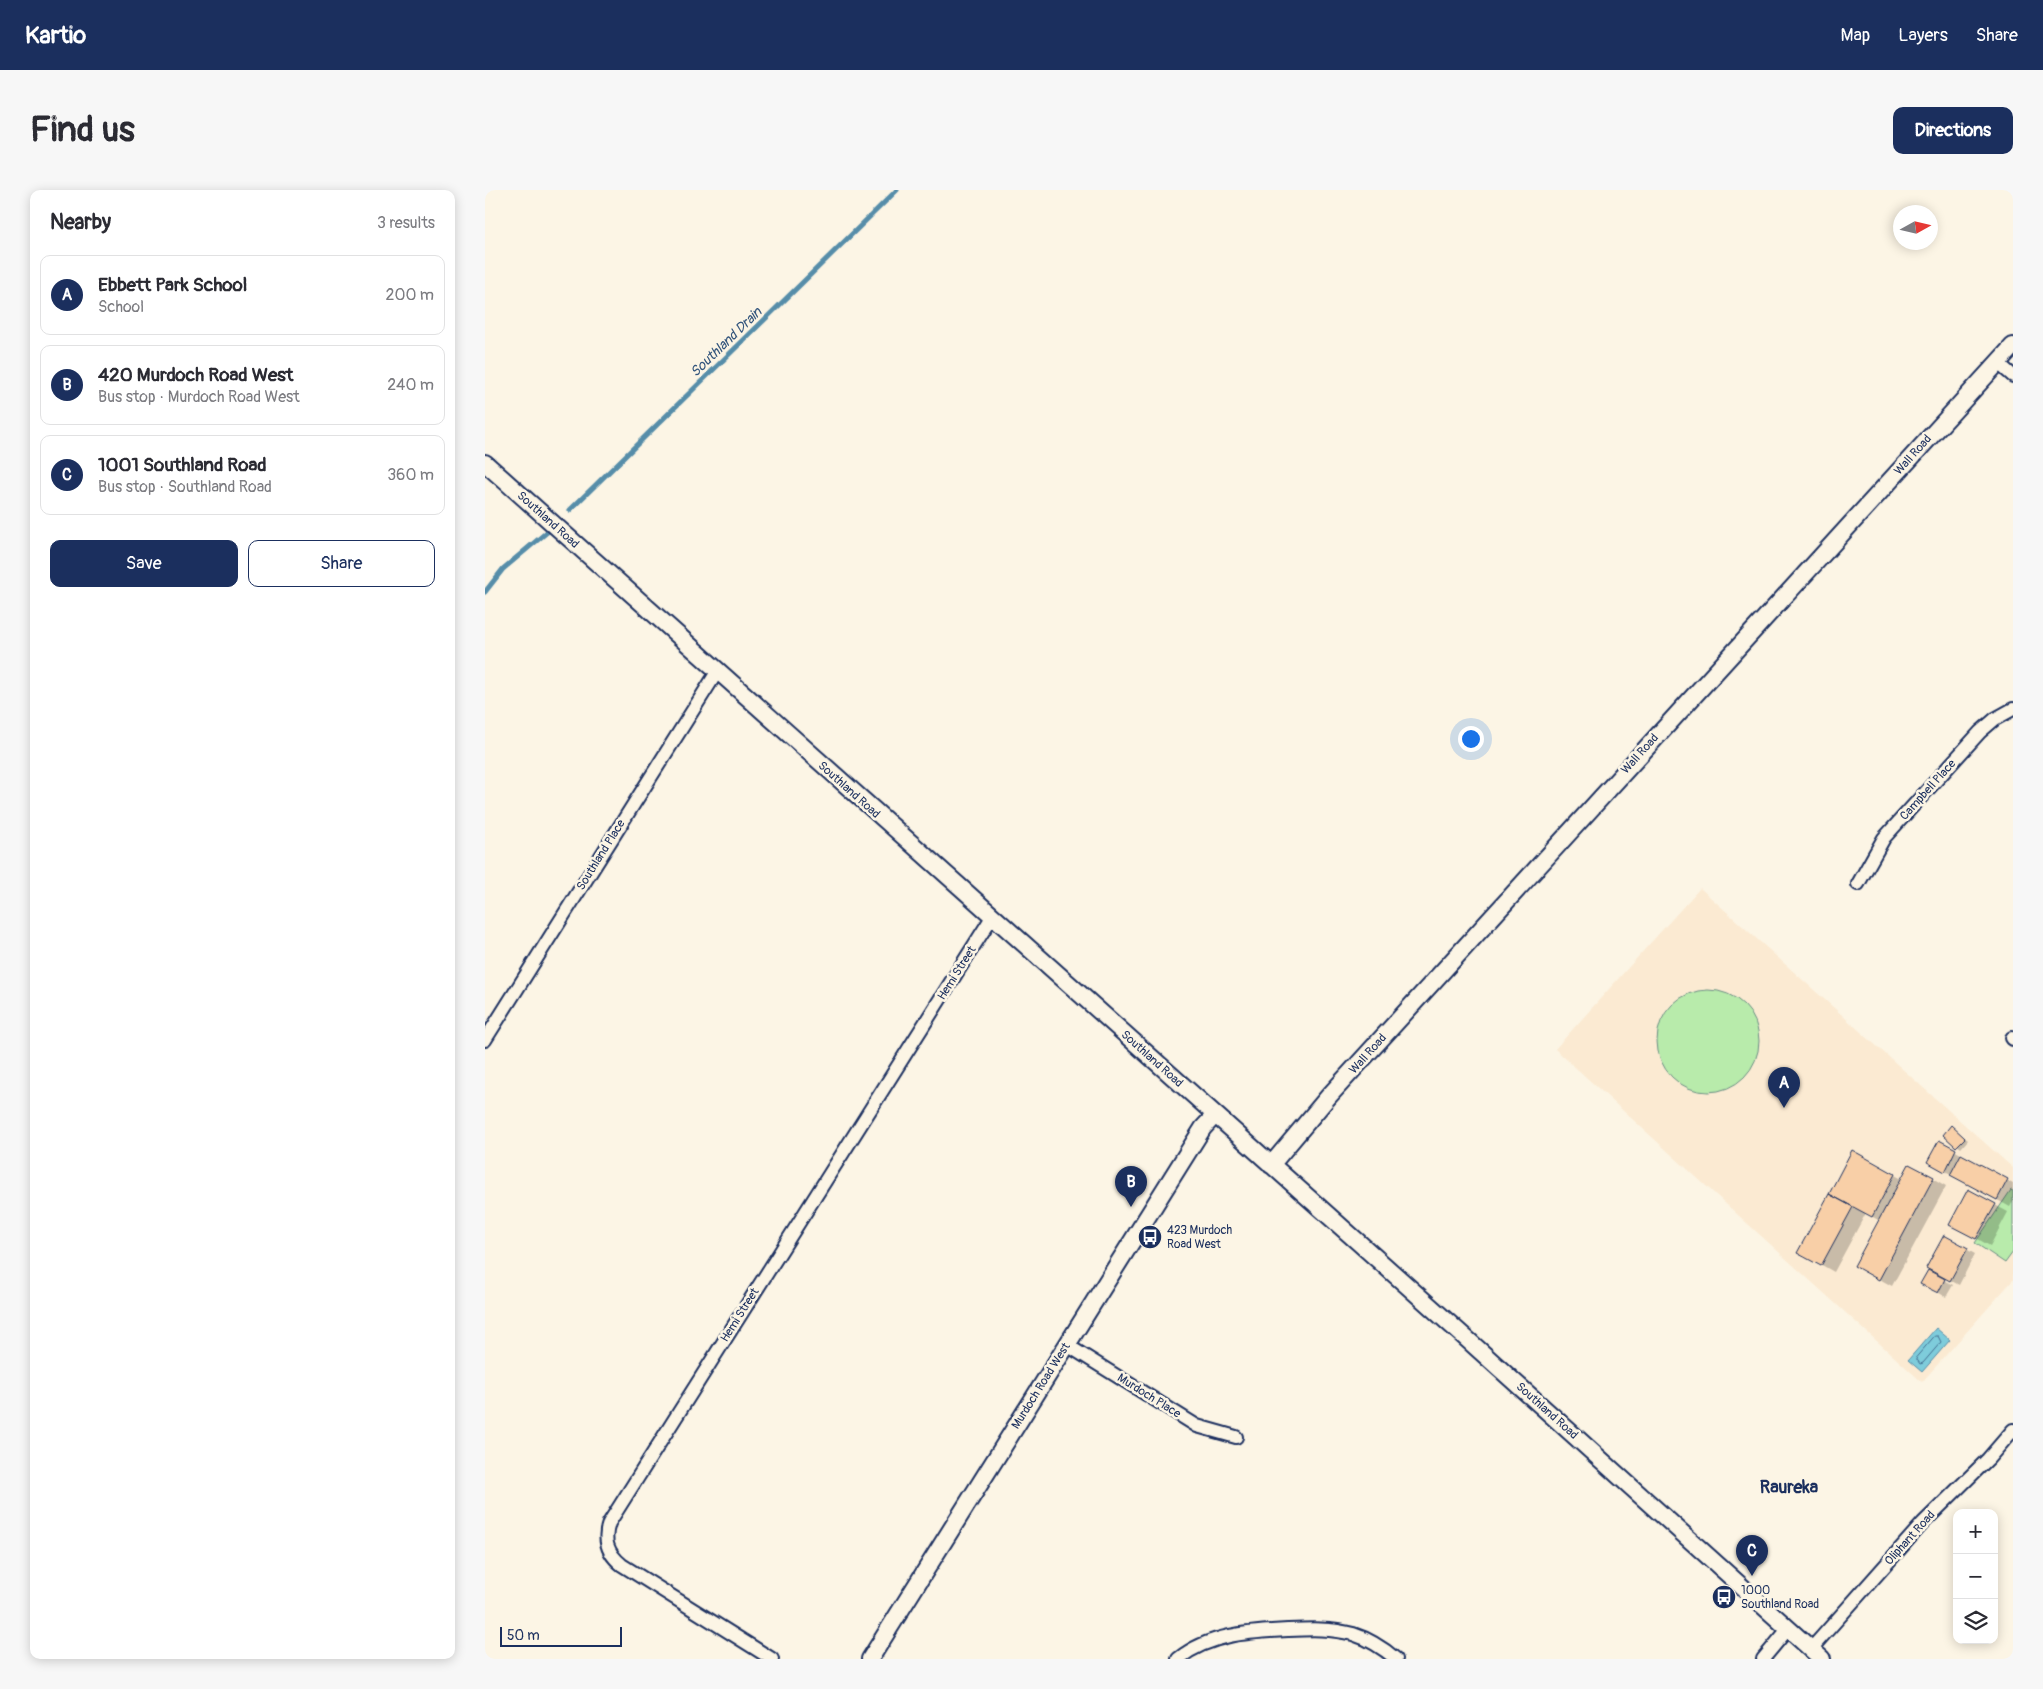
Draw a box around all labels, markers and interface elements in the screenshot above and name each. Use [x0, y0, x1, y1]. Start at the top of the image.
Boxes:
text: Kartio [25, 21, 86, 50]
text: Map [1841, 24, 1870, 47]
text: Layers [1898, 24, 1948, 47]
text: Share [1976, 24, 2018, 47]
button: Directions [1893, 107, 2013, 154]
text: Find us [30, 108, 135, 152]
north arrow [1893, 205, 1938, 250]
text: Nearby [50, 209, 111, 236]
text: 3 results [377, 213, 435, 233]
text: Ebbett Park School [98, 273, 247, 297]
text: A [62, 285, 72, 305]
text: 200 m [386, 285, 434, 305]
text: School [98, 297, 144, 317]
water label: Southland Drain [687, 303, 766, 380]
text: 420 Murdoch Road West [98, 363, 293, 387]
text: B [62, 375, 72, 395]
text: 240 m [387, 375, 434, 395]
text: Bus stop · Murdoch Road West [98, 387, 300, 407]
street label: Wall Road [1891, 432, 1935, 478]
text: 1001 Southland Road [98, 453, 267, 477]
text: C [62, 465, 72, 485]
text: 360 m [387, 465, 434, 485]
text: Bus stop · Southland Road [98, 477, 272, 497]
street label: Southland Road [514, 488, 582, 552]
button: Save [50, 540, 238, 587]
button: Share [248, 540, 435, 587]
your location [1458, 726, 1484, 752]
street label: Wall Road [1618, 731, 1662, 777]
street label: Campbell Place [1897, 756, 1959, 823]
street label: Southland Road [815, 758, 883, 822]
street label: Southland Place [573, 817, 629, 893]
street label: Hemi Street [935, 943, 980, 1003]
street label: Southland Road [1118, 1027, 1186, 1091]
street label: Wall Road [1346, 1031, 1390, 1077]
pin: A [1768, 1067, 1800, 1108]
pin: B [1115, 1166, 1147, 1207]
place label: 423 Murdoch Road West [1167, 1223, 1233, 1252]
bus stop icon: 423 Murdoch Road West [1137, 1224, 1163, 1250]
street label: Hemi Street [718, 1285, 763, 1345]
street label: Murdoch Road West [1008, 1340, 1074, 1432]
street label: Murdoch Place [1114, 1371, 1184, 1422]
street label: Southland Road [1513, 1379, 1581, 1443]
district label: Raureka [1760, 1476, 1819, 1499]
street label: Oliphant Road [1882, 1508, 1938, 1568]
map controls [1953, 1509, 1998, 1644]
button: + [1953, 1509, 1998, 1554]
pin: C [1736, 1535, 1768, 1576]
button: − [1953, 1554, 1998, 1599]
place label: 1000 Southland Road [1741, 1583, 1819, 1612]
bus stop icon: 1000 Southland Road [1711, 1584, 1737, 1610]
button: layers [1953, 1599, 1998, 1644]
scale bar [500, 1624, 623, 1647]
text: 50 m [507, 1627, 540, 1644]

